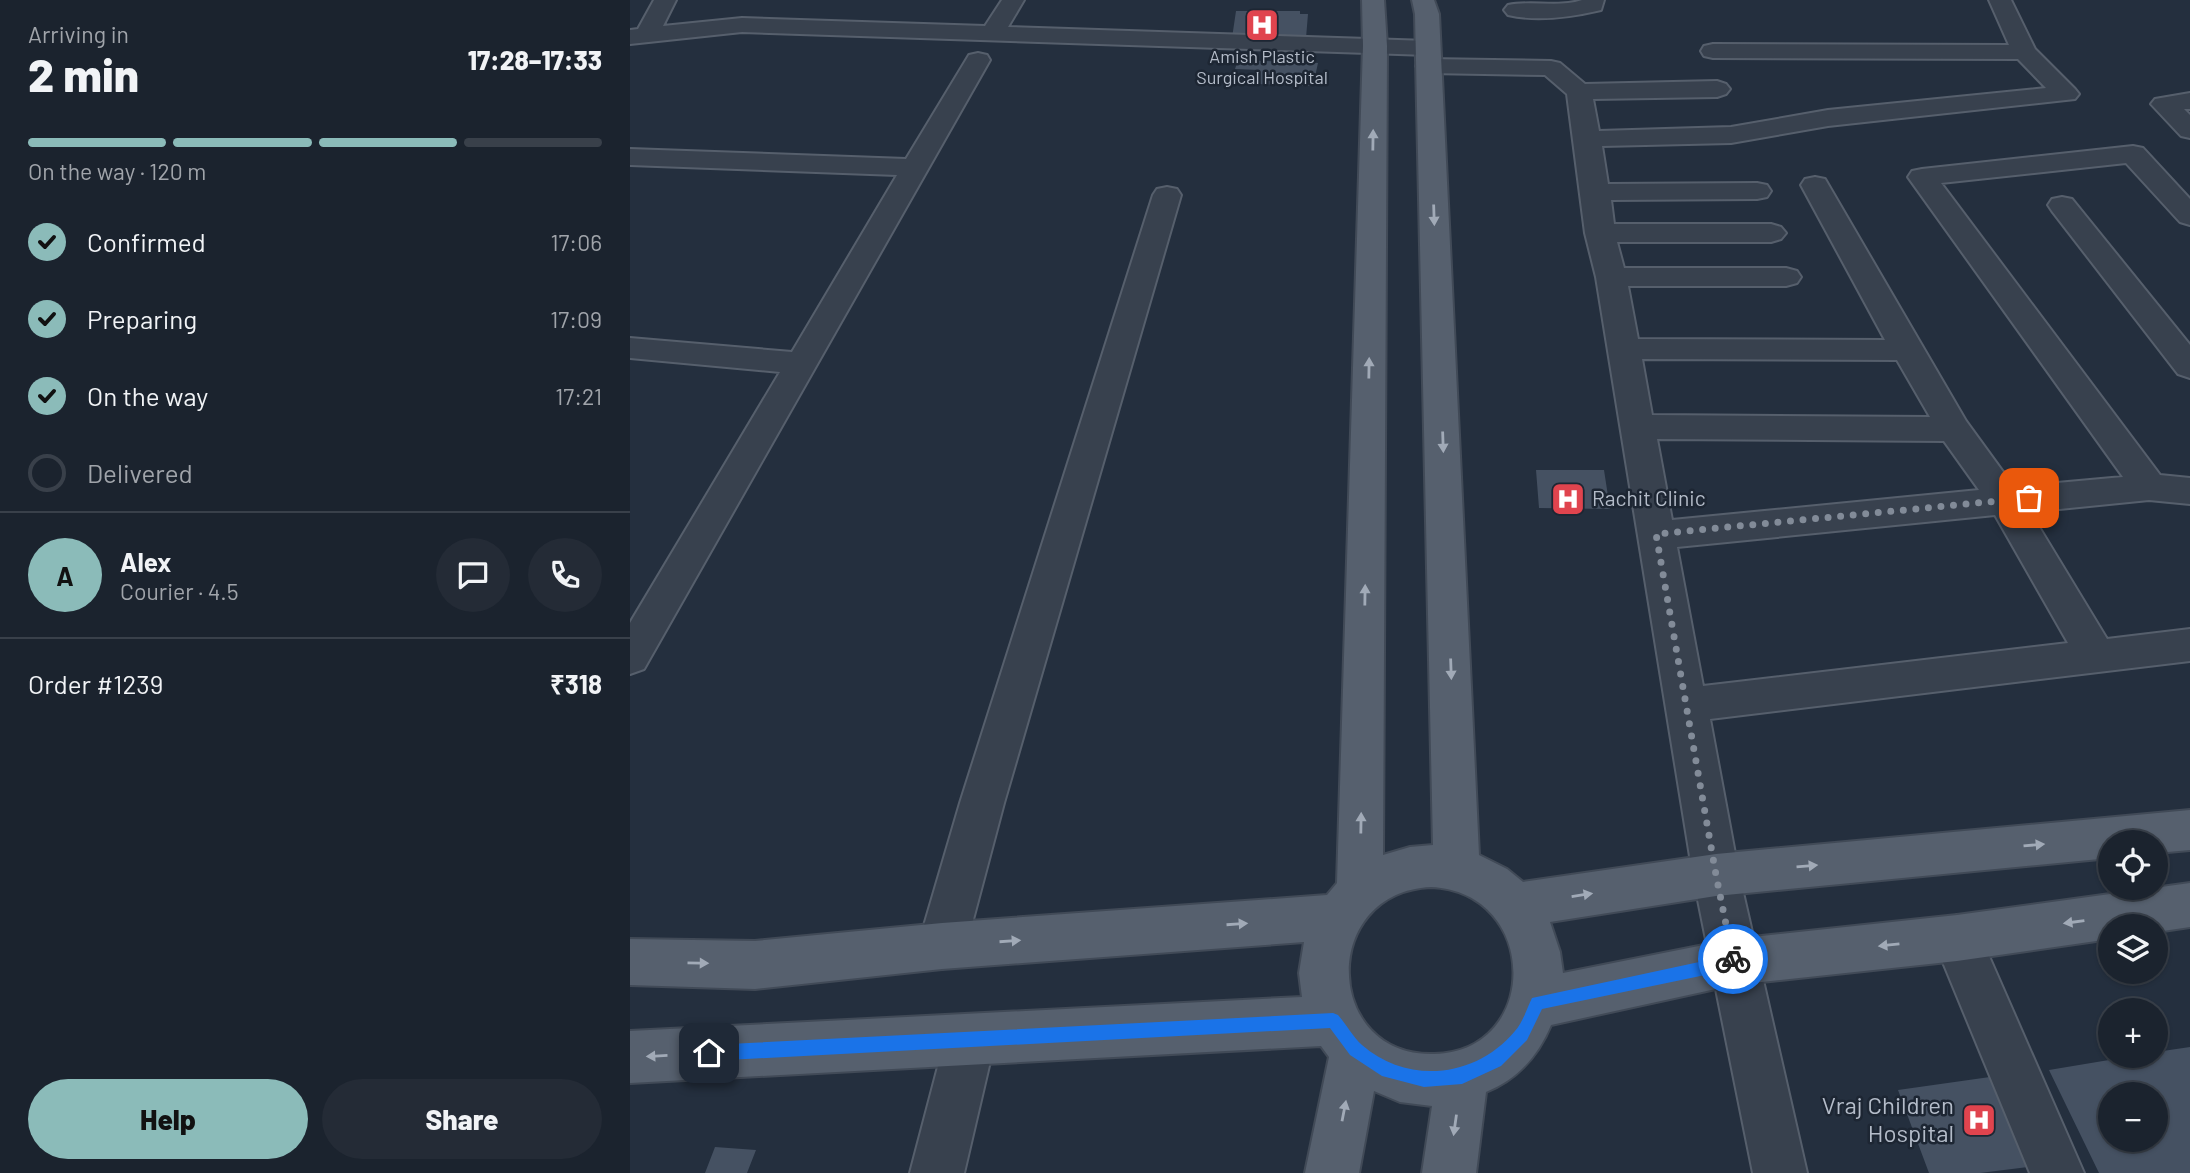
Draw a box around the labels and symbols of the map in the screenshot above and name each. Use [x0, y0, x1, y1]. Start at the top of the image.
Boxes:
hospital icon: Amish Plastic Surgical Hospital [1243, 6, 1281, 44]
place label: Amish Plastic Surgical Hospital [1196, 45, 1328, 88]
one-way arrow [1367, 129, 1379, 151]
one-way arrow [1429, 204, 1440, 226]
one-way arrow [1363, 357, 1375, 379]
one-way arrow [1437, 431, 1448, 453]
pin [1999, 468, 2059, 528]
hospital icon: Rachit Clinic [1549, 480, 1587, 518]
place label: Rachit Clinic [1592, 485, 1706, 510]
one-way arrow [1359, 584, 1371, 606]
one-way arrow [1446, 659, 1457, 681]
one-way arrow [1355, 812, 1367, 834]
one-way arrow [2023, 839, 2045, 850]
one-way arrow [1797, 860, 1819, 871]
one-way arrow [1571, 889, 1593, 900]
one-way arrow [2063, 916, 2085, 927]
one-way arrow [1226, 918, 1248, 929]
courier [1698, 924, 1768, 994]
one-way arrow [999, 935, 1021, 946]
one-way arrow [1878, 940, 1900, 951]
one-way arrow [687, 958, 709, 969]
pin [679, 1023, 739, 1083]
one-way arrow [646, 1050, 668, 1061]
place label: Vraj Children Hospital [1822, 1090, 1954, 1147]
one-way arrow [1338, 1100, 1349, 1122]
hospital icon: Vraj Children Hospital [1960, 1101, 1998, 1139]
one-way arrow [1450, 1114, 1461, 1136]

